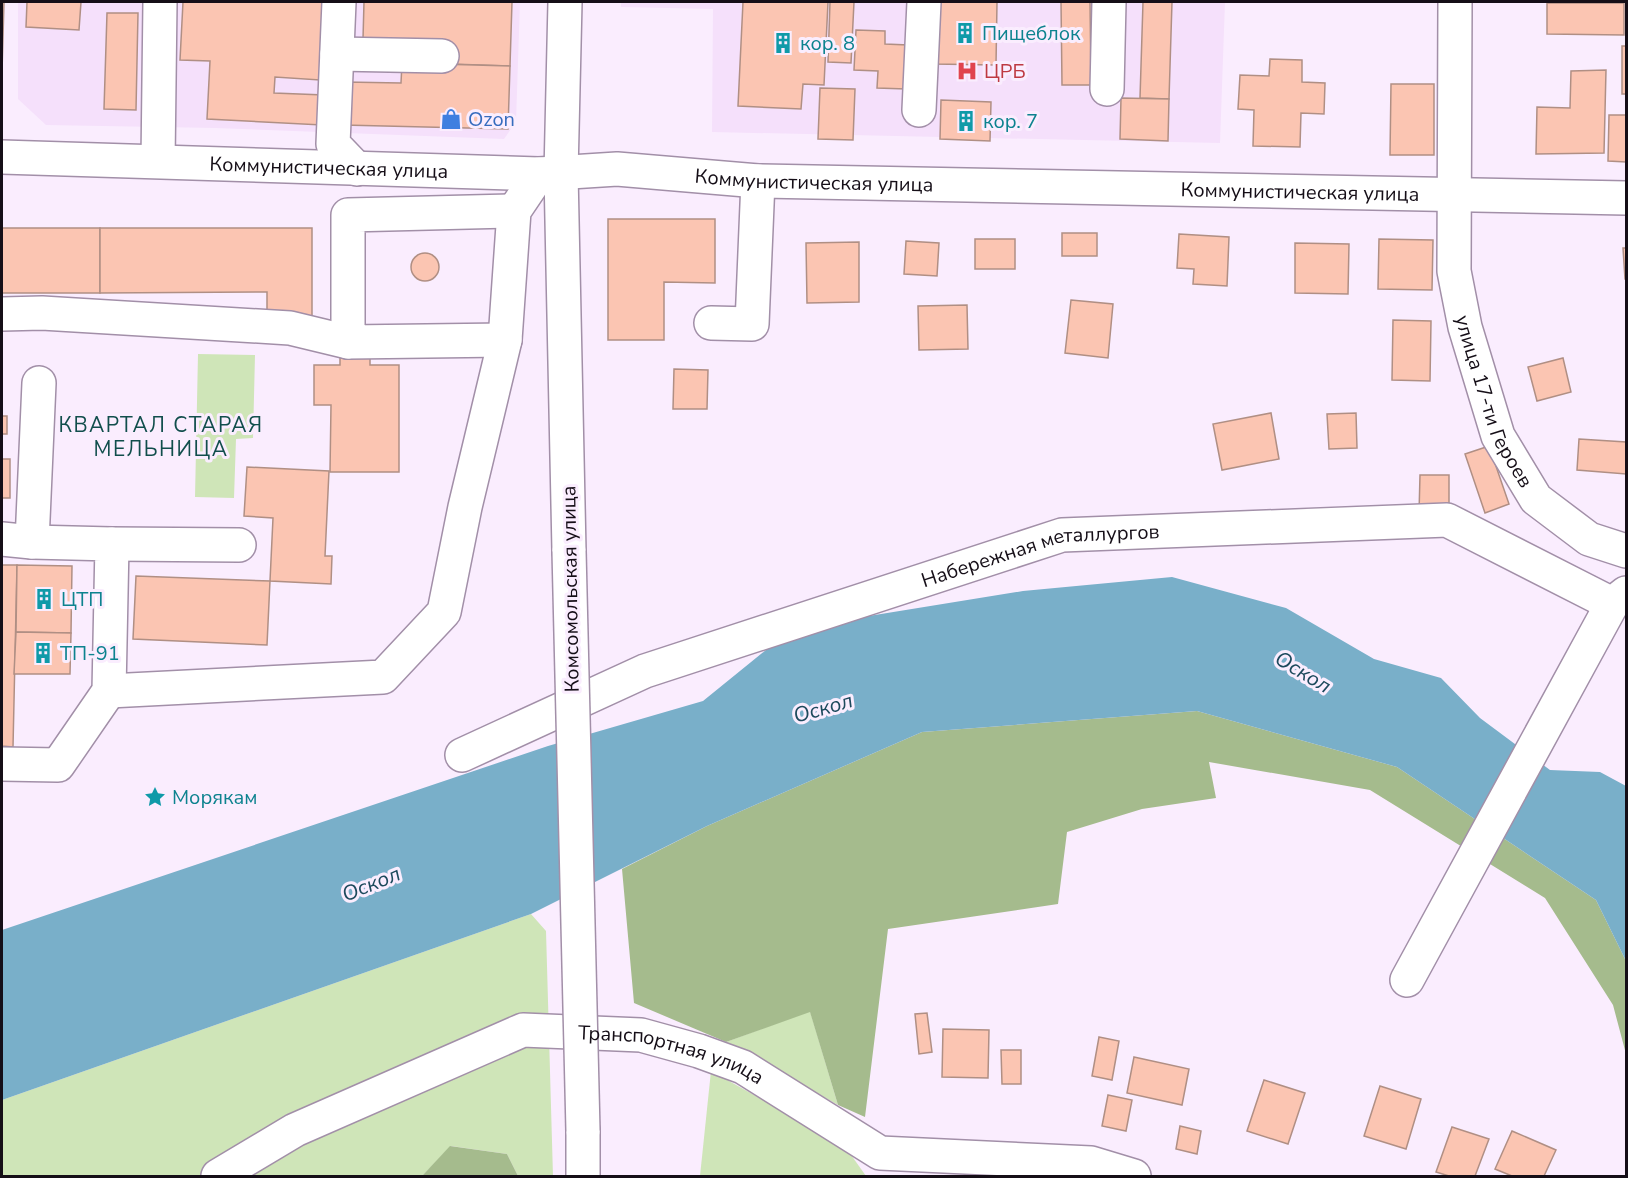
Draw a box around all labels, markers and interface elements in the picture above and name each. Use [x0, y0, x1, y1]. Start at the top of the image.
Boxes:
place label: Пищеблок [982, 20, 1081, 47]
building icon: Пищеблок [953, 21, 977, 45]
place label: кор. 8 [800, 30, 855, 57]
building icon: кор. 8 [771, 31, 795, 55]
place label: ЦРБ [984, 58, 1026, 85]
hospital icon: ЦРБ [955, 59, 979, 83]
place label: Ozon [468, 106, 515, 133]
shop icon: Ozon [439, 107, 463, 131]
place label: кор. 7 [983, 108, 1038, 135]
building icon: кор. 7 [954, 109, 978, 133]
street label: Коммунистическая улица [209, 151, 449, 185]
street label: Коммунистическая улица [694, 163, 934, 198]
street label: Коммунистическая улица [1180, 176, 1420, 208]
street label: улица 17-ти Героев [1449, 313, 1539, 493]
district label: КВАРТАЛ СТАРАЯ МЕЛЬНИЦА [58, 411, 264, 463]
street label: Комсомольская улица [555, 485, 586, 693]
street label: Набережная металлургов [918, 518, 1160, 594]
place label: ЦТП [61, 586, 103, 613]
building icon: ЦТП [32, 587, 56, 611]
place label: ТП-91 [60, 640, 120, 667]
building icon: ТП-91 [31, 641, 55, 665]
water label: Оскол [1270, 644, 1336, 700]
water label: Оскол [790, 686, 856, 730]
place label: Морякам [172, 784, 258, 811]
place icon: Морякам [143, 785, 167, 809]
water label: Оскол [338, 860, 404, 908]
street label: Транспортная улица [577, 1019, 769, 1091]

